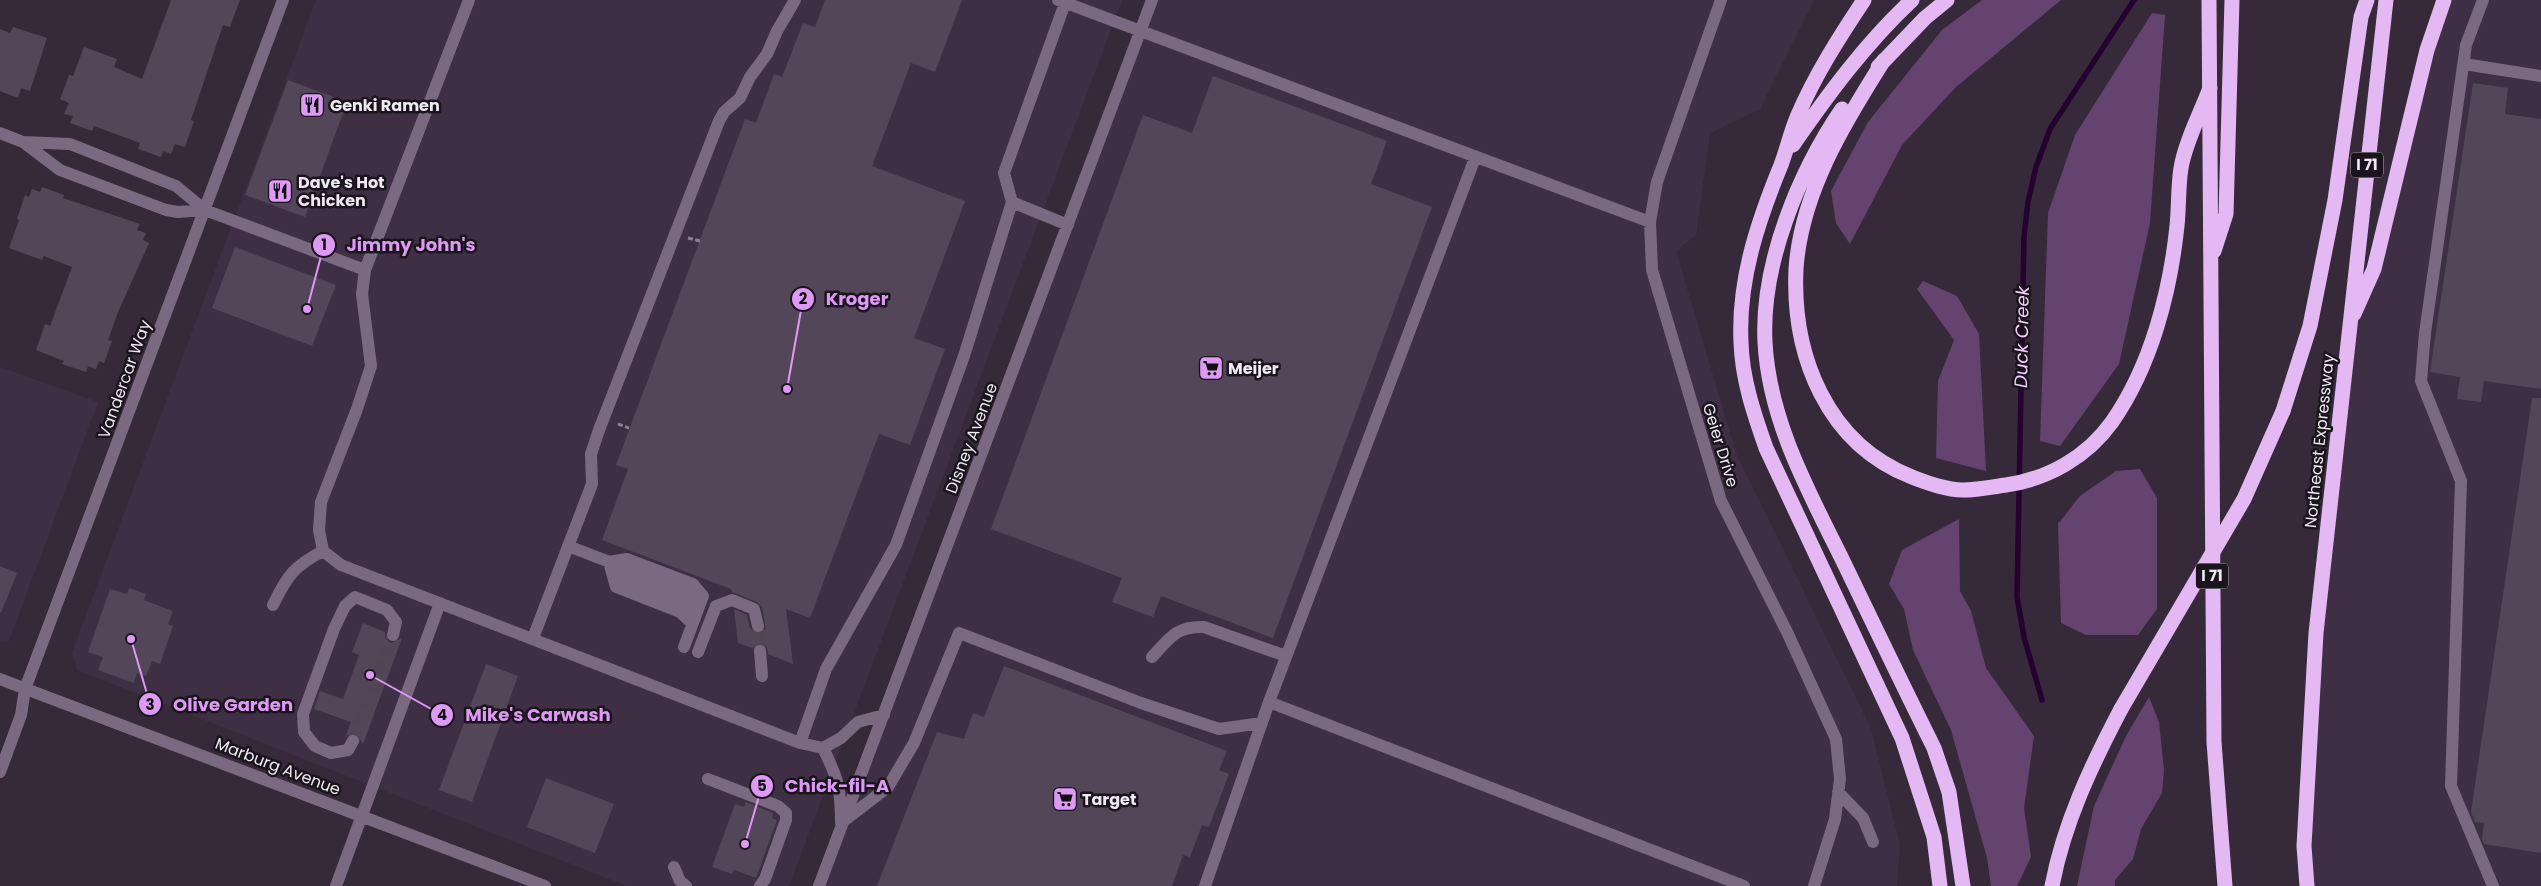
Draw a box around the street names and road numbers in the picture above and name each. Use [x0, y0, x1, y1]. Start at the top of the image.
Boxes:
road number: I 71 [2351, 152, 2383, 178]
street label: Vandercar Way [92, 317, 157, 442]
street label: Northeast Expressway [2299, 353, 2340, 529]
street label: Disney Avenue [940, 379, 1003, 497]
street label: Geier Drive [1697, 400, 1744, 490]
road number: I 71 [2196, 564, 2228, 588]
street label: Marburg Avenue [212, 732, 344, 801]

